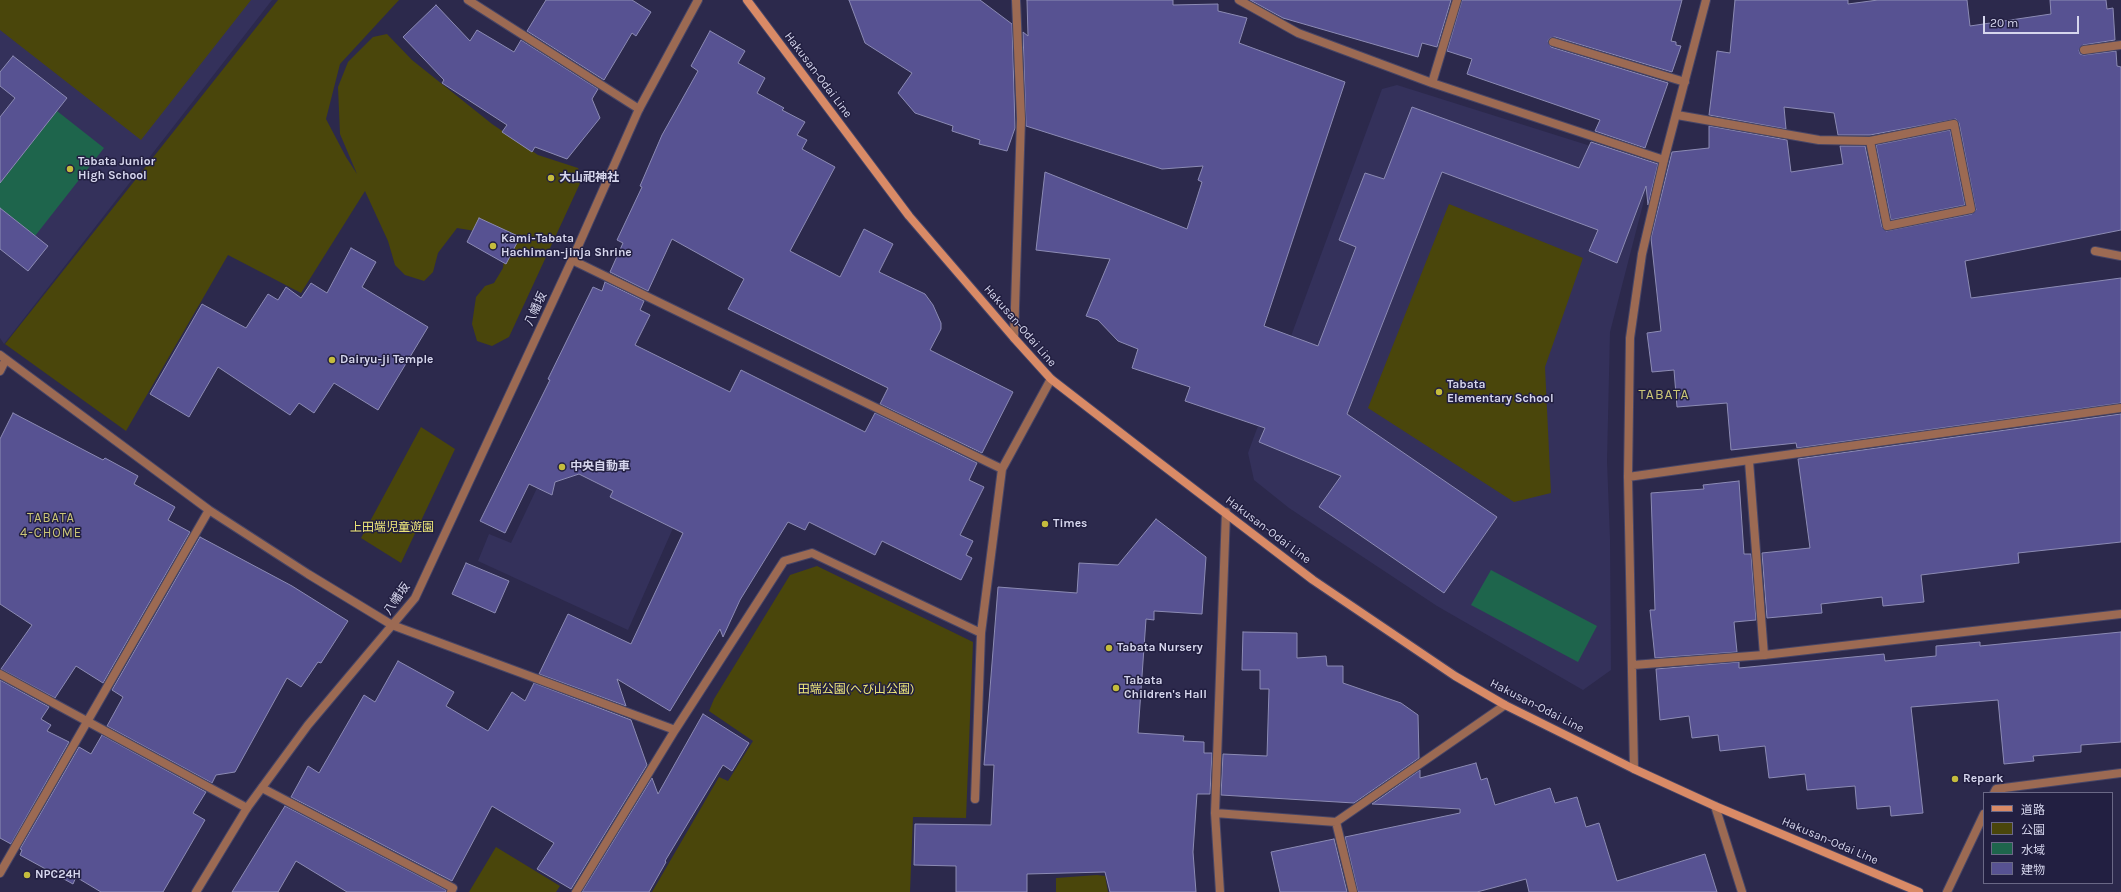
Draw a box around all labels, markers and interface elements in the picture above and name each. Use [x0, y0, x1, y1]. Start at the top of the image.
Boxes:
scale bar [1985, 8, 2081, 34]
text: 20 m [1990, 16, 2018, 30]
street label: Hakusan-Odai Line [781, 29, 855, 121]
place label: Tabata Junior High School [78, 155, 155, 183]
marker: Tabata Junior High School [65, 164, 75, 174]
place label: 大山祀神社 [559, 171, 619, 185]
marker: 大山祀神社 [546, 173, 556, 183]
place label: Kami-Tabata Hachiman-jinja Shrine [501, 232, 632, 260]
marker: Kami-Tabata Hachiman-jinja Shrine [488, 241, 498, 251]
street label: Hakusan-Odai Line [981, 282, 1059, 370]
street label: 八幡坂 [522, 290, 550, 328]
place label: Dairyu-ji Temple [340, 353, 433, 367]
marker: Dairyu-ji Temple [327, 355, 337, 365]
place label: Tabata Elementary School [1447, 378, 1554, 406]
marker: Tabata Elementary School [1434, 387, 1444, 397]
district label: TABATA [1638, 387, 1690, 403]
place label: 中央自動車 [570, 460, 630, 474]
marker: 中央自動車 [557, 462, 567, 472]
street label: Hakusan-Odai Line [1222, 493, 1314, 567]
district label: TABATA 4-CHOME [20, 510, 82, 541]
place label: Times [1053, 517, 1087, 531]
marker: Times [1040, 519, 1050, 529]
park label: 上田端児童遊園 [350, 521, 434, 535]
street label: 八幡坂 [381, 580, 413, 618]
place label: Tabata Nursery [1117, 641, 1203, 655]
marker: Tabata Nursery [1104, 643, 1114, 653]
place label: Tabata Children's Hall [1124, 674, 1207, 702]
street label: Hakusan-Odai Line [1488, 676, 1586, 736]
park label: 田端公園(へび山公園) [798, 683, 914, 697]
marker: Tabata Children's Hall [1111, 683, 1121, 693]
place label: Repark [1963, 772, 2003, 786]
marker: Repark [1950, 774, 1960, 784]
legend [1983, 792, 2113, 884]
text: 道路 [2021, 803, 2045, 817]
street label: Hakusan-Odai Line [1780, 814, 1880, 868]
text: 公園 [2021, 823, 2045, 837]
text: 水域 [2021, 843, 2045, 857]
text: 建物 [2021, 863, 2045, 877]
place label: NPC24H [35, 868, 81, 882]
marker: NPC24H [22, 870, 32, 880]

